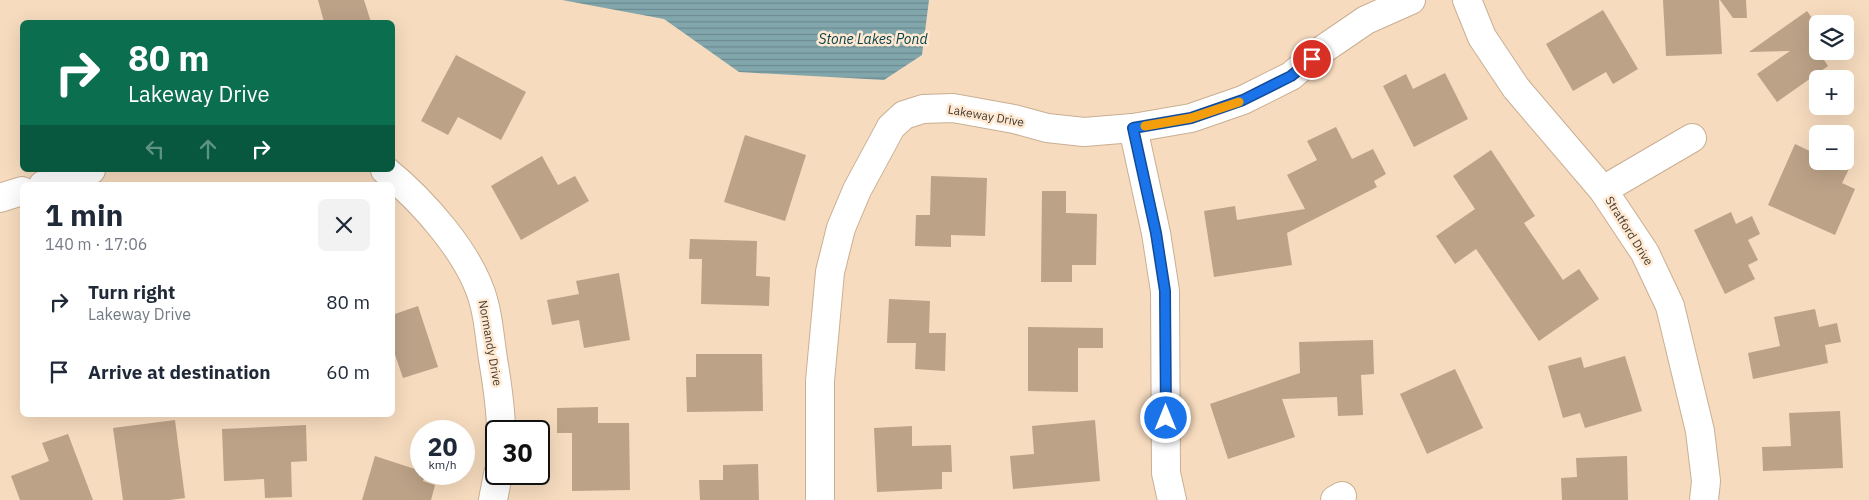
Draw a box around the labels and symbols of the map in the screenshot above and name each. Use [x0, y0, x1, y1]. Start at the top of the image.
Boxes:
water label: Stone Lakes Pond [818, 30, 928, 48]
pin [1291, 38, 1333, 80]
street label: Lakeway Drive [947, 101, 1026, 130]
street label: Stratford Drive [1602, 193, 1657, 268]
street label: Normandy Drive [476, 299, 505, 387]
position arrow [1139, 391, 1191, 443]
speed limit sign: 30 [485, 420, 550, 485]

